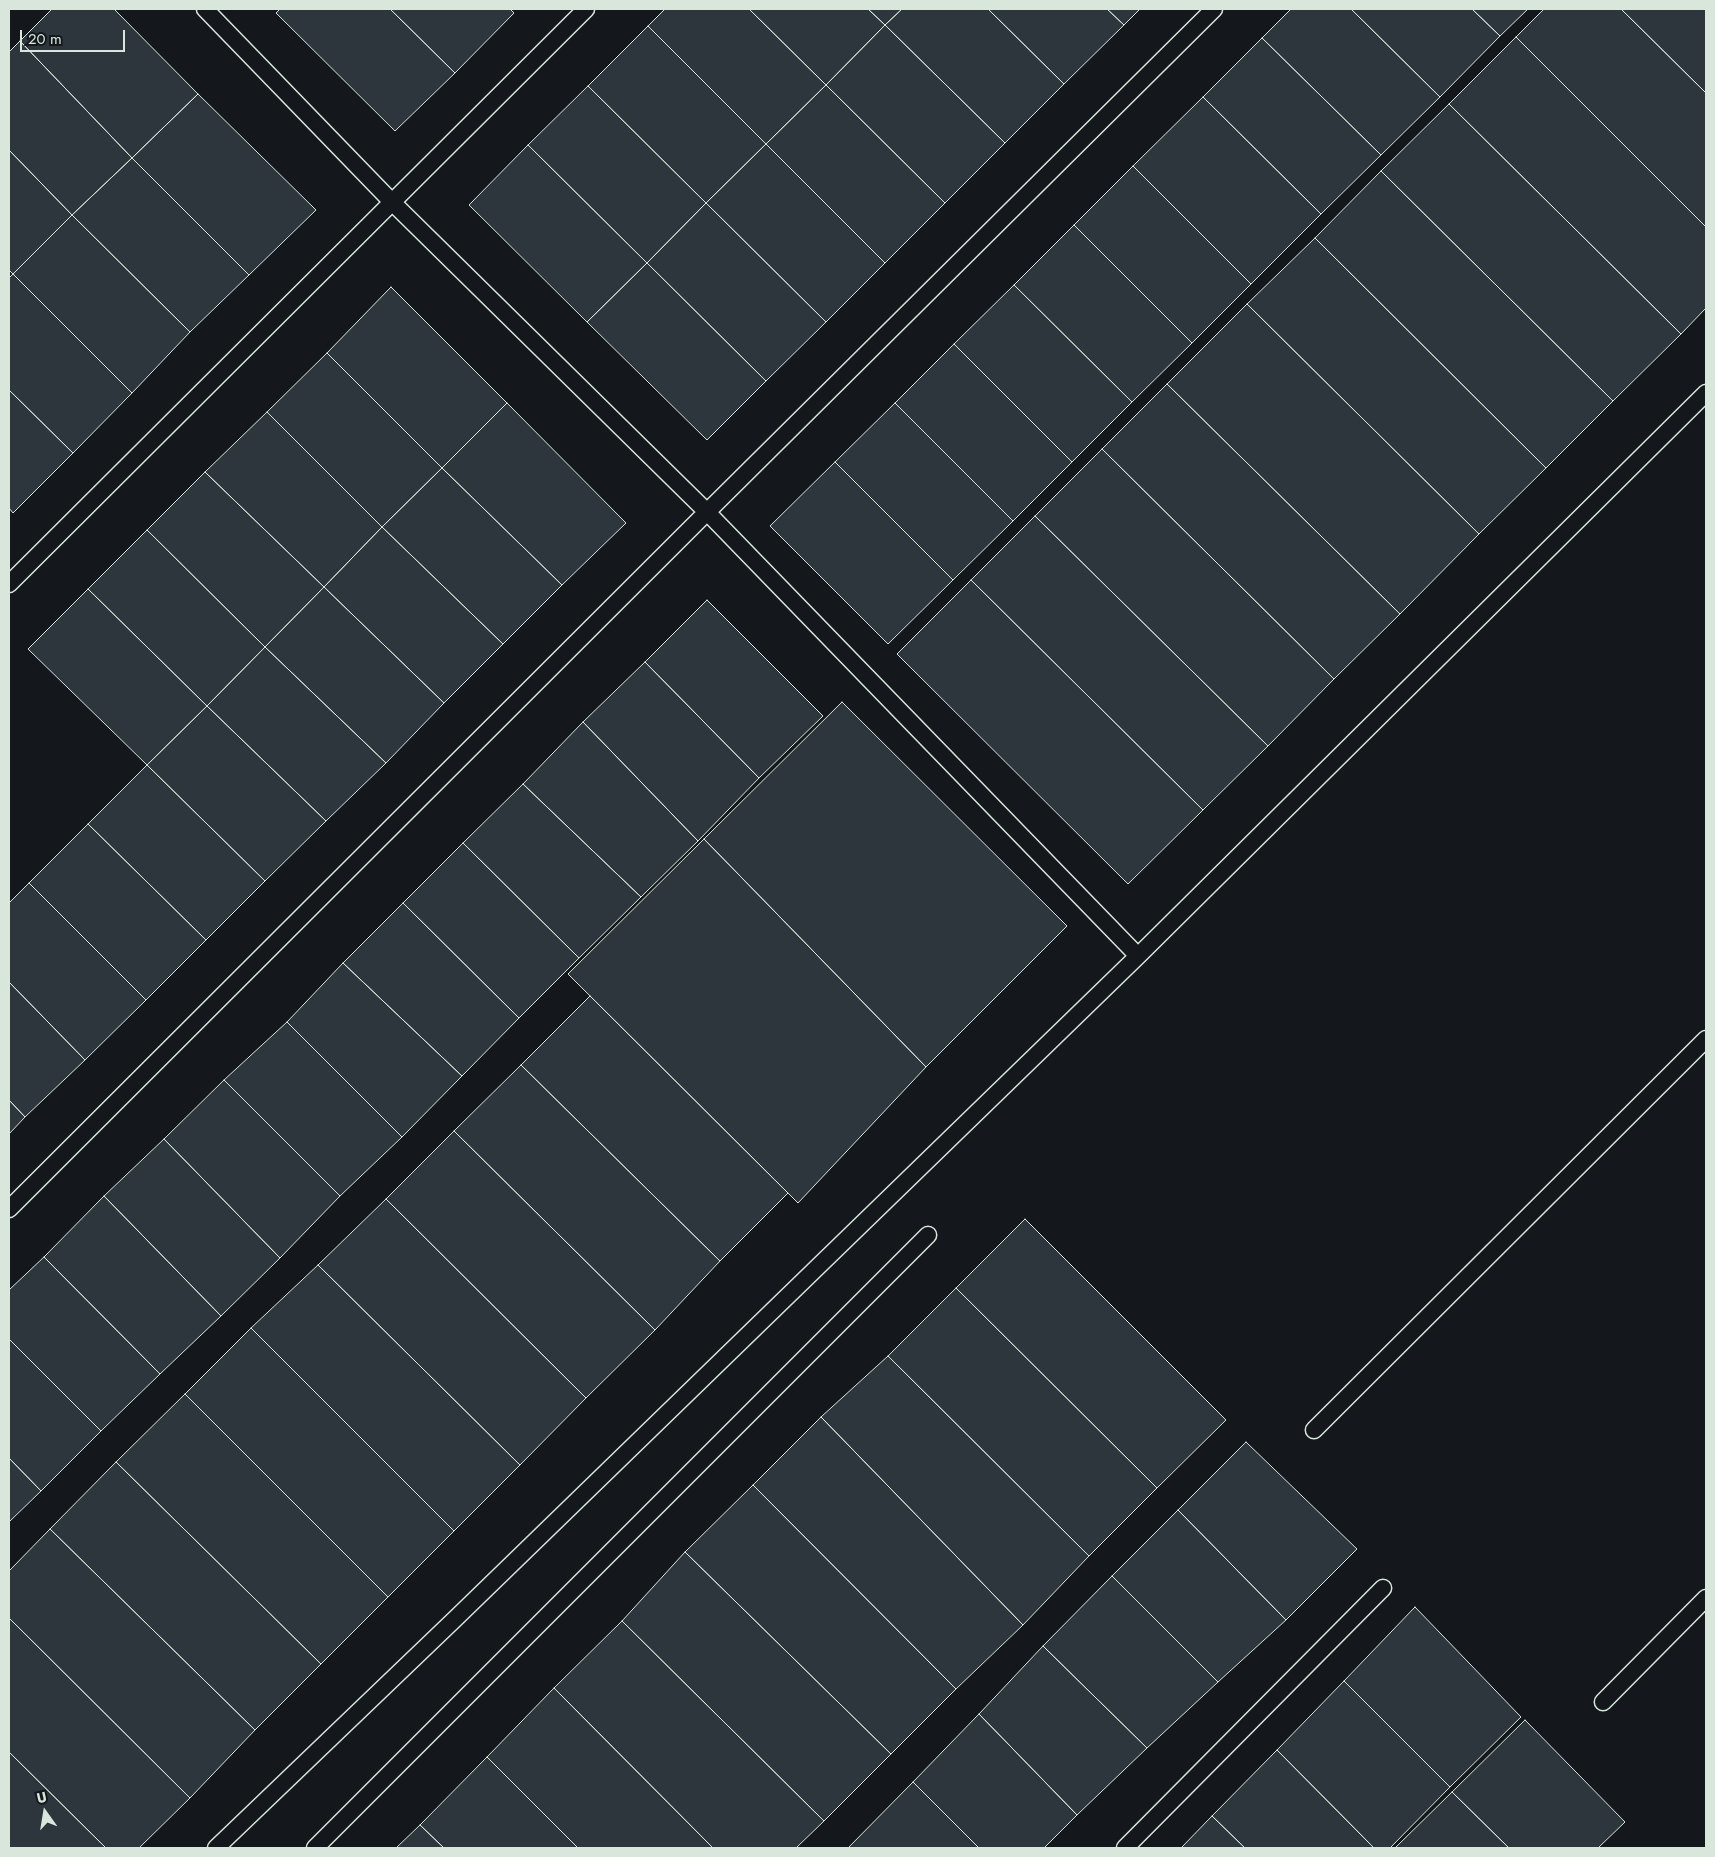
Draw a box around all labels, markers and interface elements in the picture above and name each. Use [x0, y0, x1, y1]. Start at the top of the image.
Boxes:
scale bar [22, 20, 128, 52]
text: 20 m [28, 28, 62, 50]
north arrow [20, 1787, 70, 1837]
text: U [35, 1787, 49, 1808]

